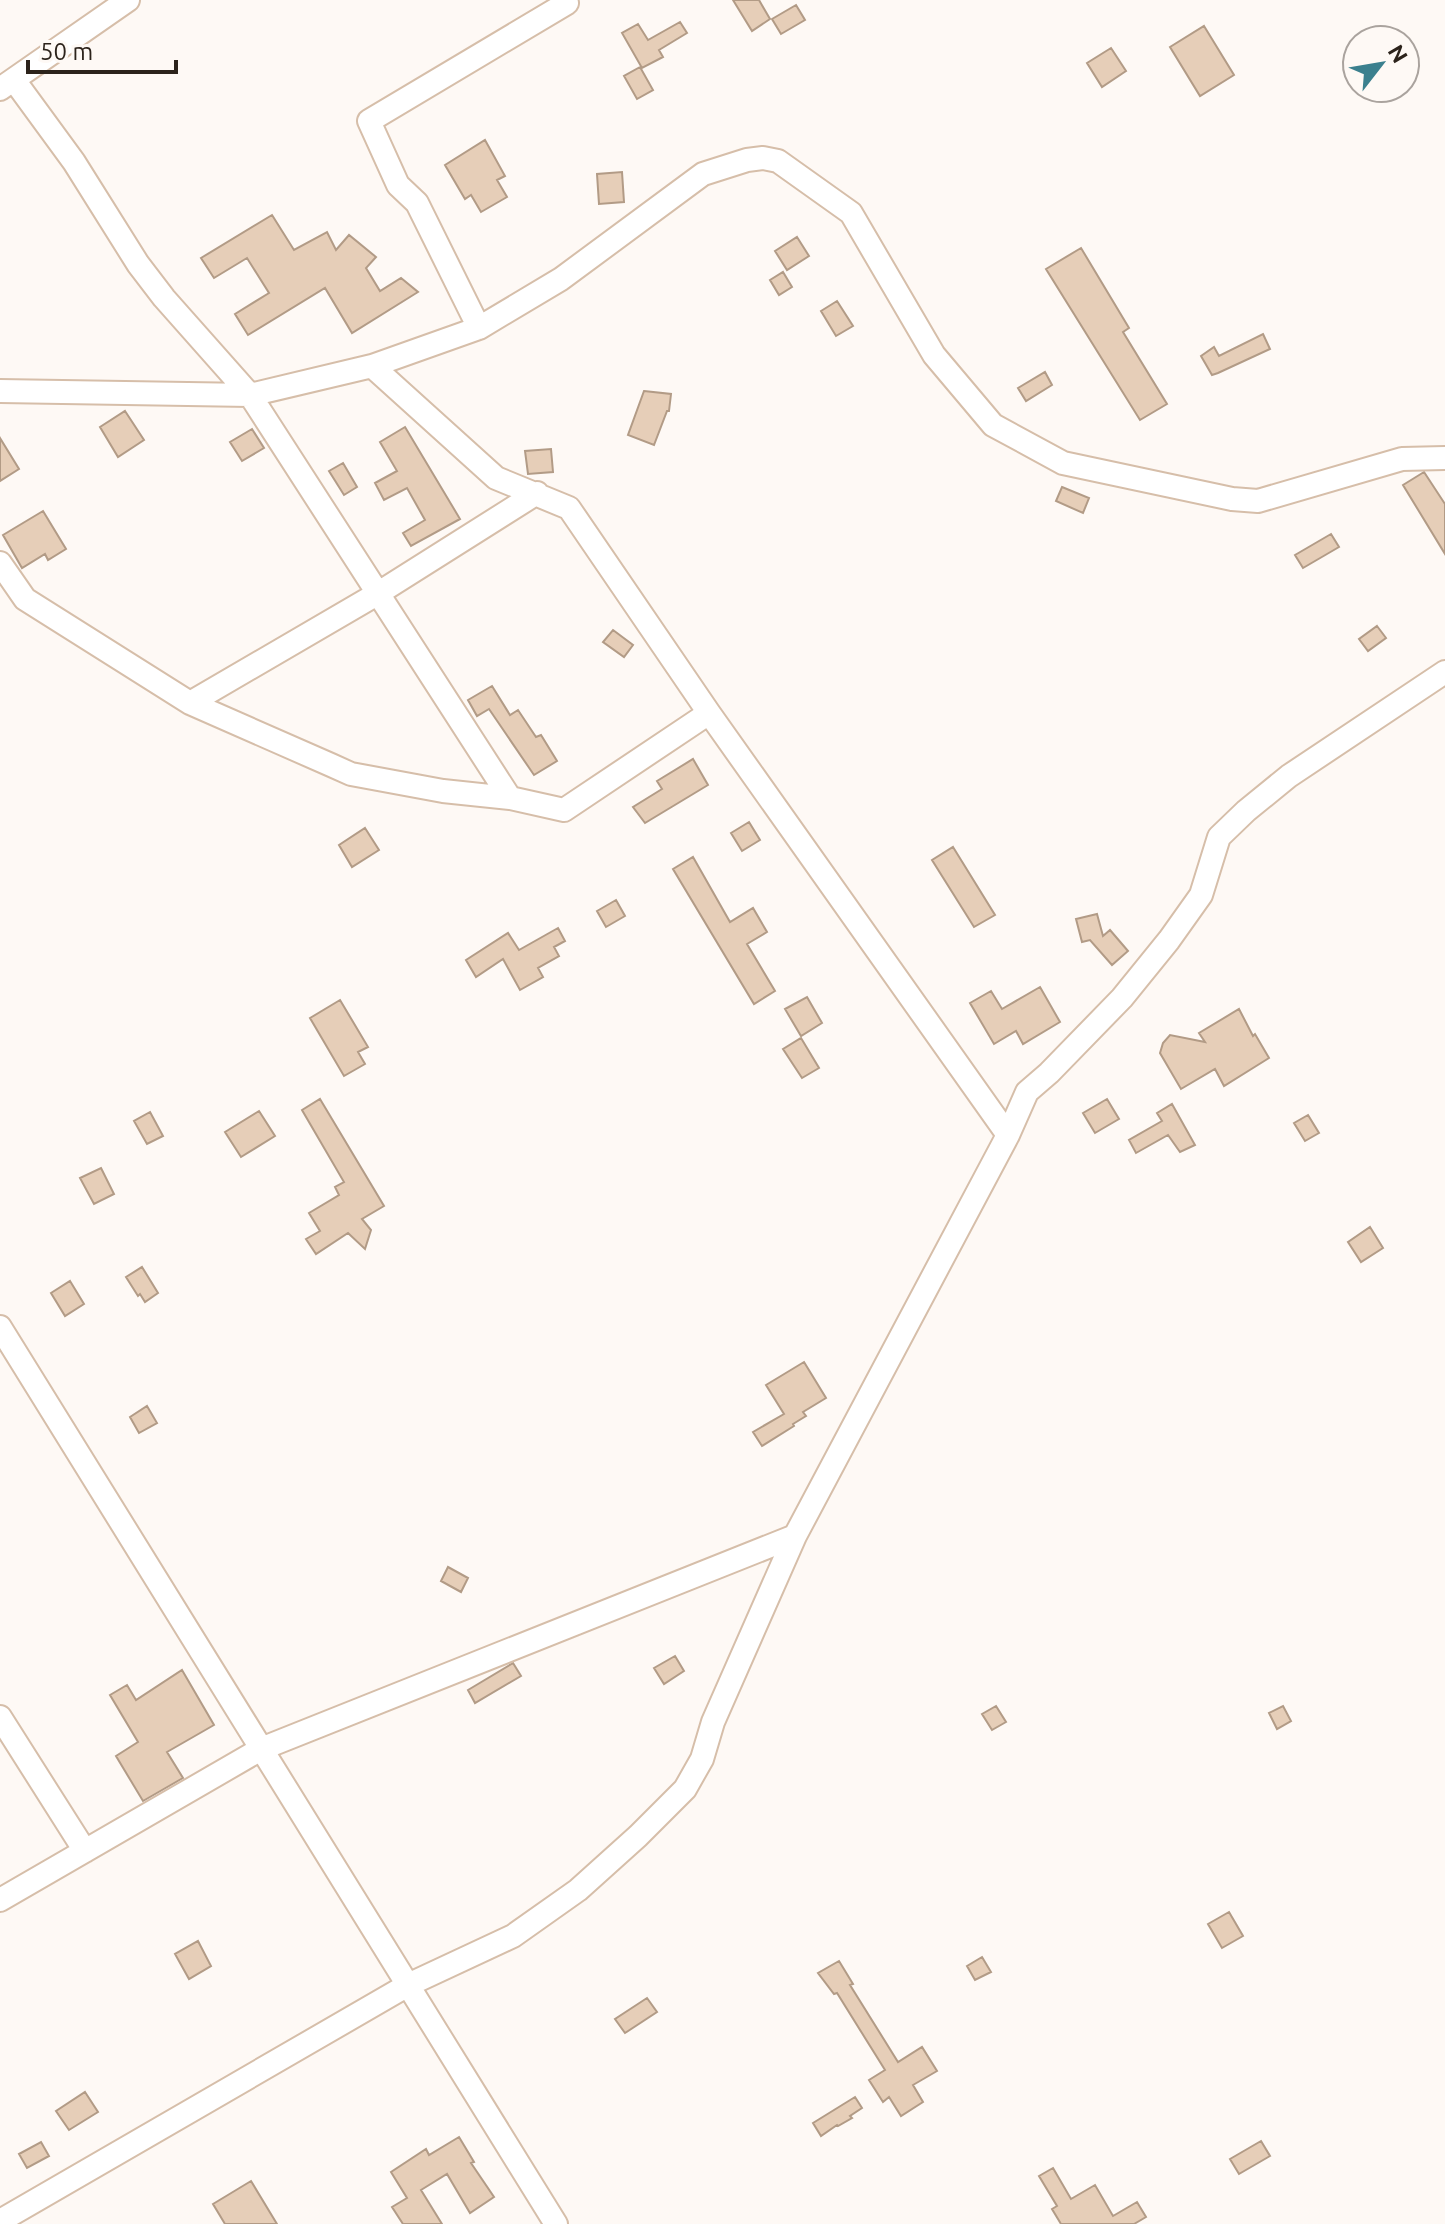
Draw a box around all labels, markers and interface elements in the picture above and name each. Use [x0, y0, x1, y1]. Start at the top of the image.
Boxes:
scale bar [28, 24, 176, 74]
north arrow [1341, 24, 1421, 104]
text: 50 m [40, 38, 93, 65]
text: N [1384, 40, 1414, 67]

